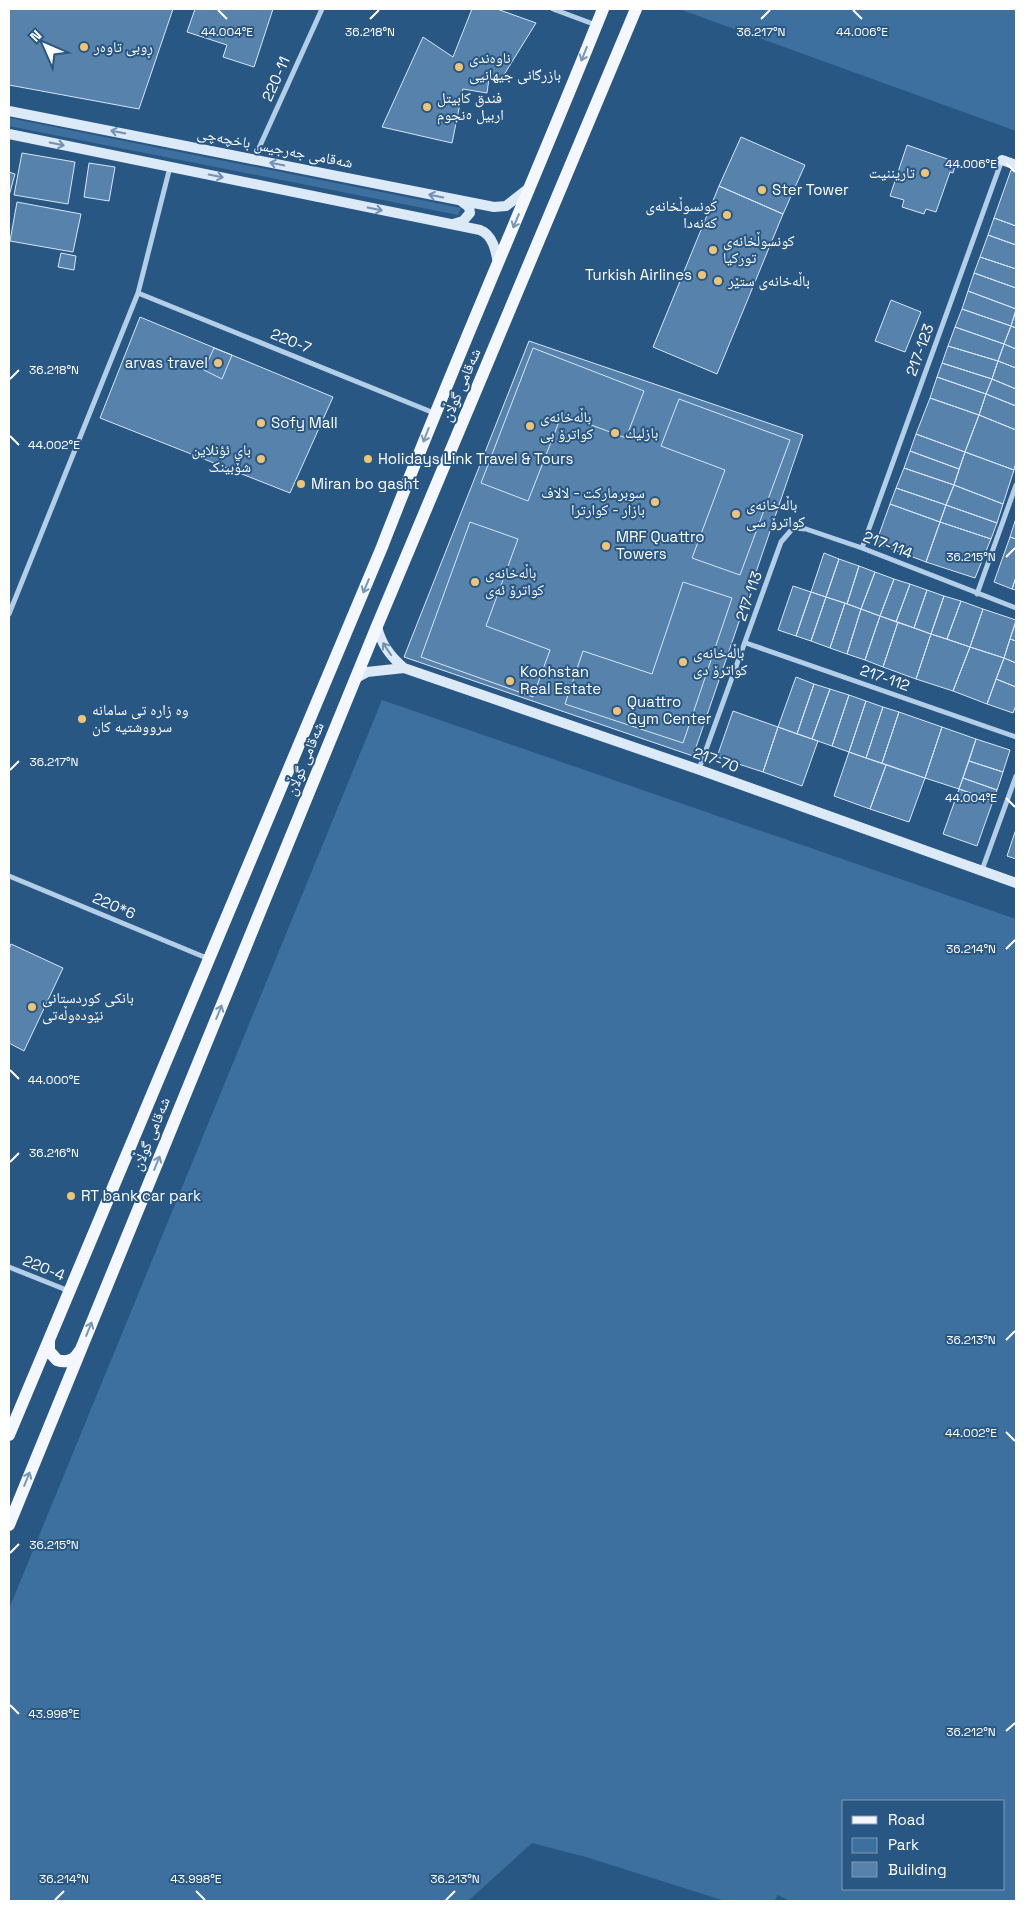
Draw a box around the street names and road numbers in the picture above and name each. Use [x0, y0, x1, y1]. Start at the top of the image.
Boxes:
street label: 220-11 [257, 53, 294, 104]
street label: شەقامی جەرجیس باخچەچی [196, 123, 355, 173]
street label: 217-123 [901, 321, 938, 378]
street label: 220-7 [268, 324, 314, 357]
street label: شەقامی گوڵان [436, 345, 485, 425]
street label: 217-114 [861, 526, 916, 563]
street label: 217-113 [731, 568, 766, 623]
street label: 217-112 [858, 660, 913, 695]
street label: شەقامی گوڵان [281, 719, 329, 799]
street label: 217-70 [691, 743, 741, 776]
street label: 220*6 [90, 888, 138, 923]
street label: شەقامی گوڵان [127, 1094, 175, 1174]
street label: 220-4 [20, 1251, 68, 1285]

